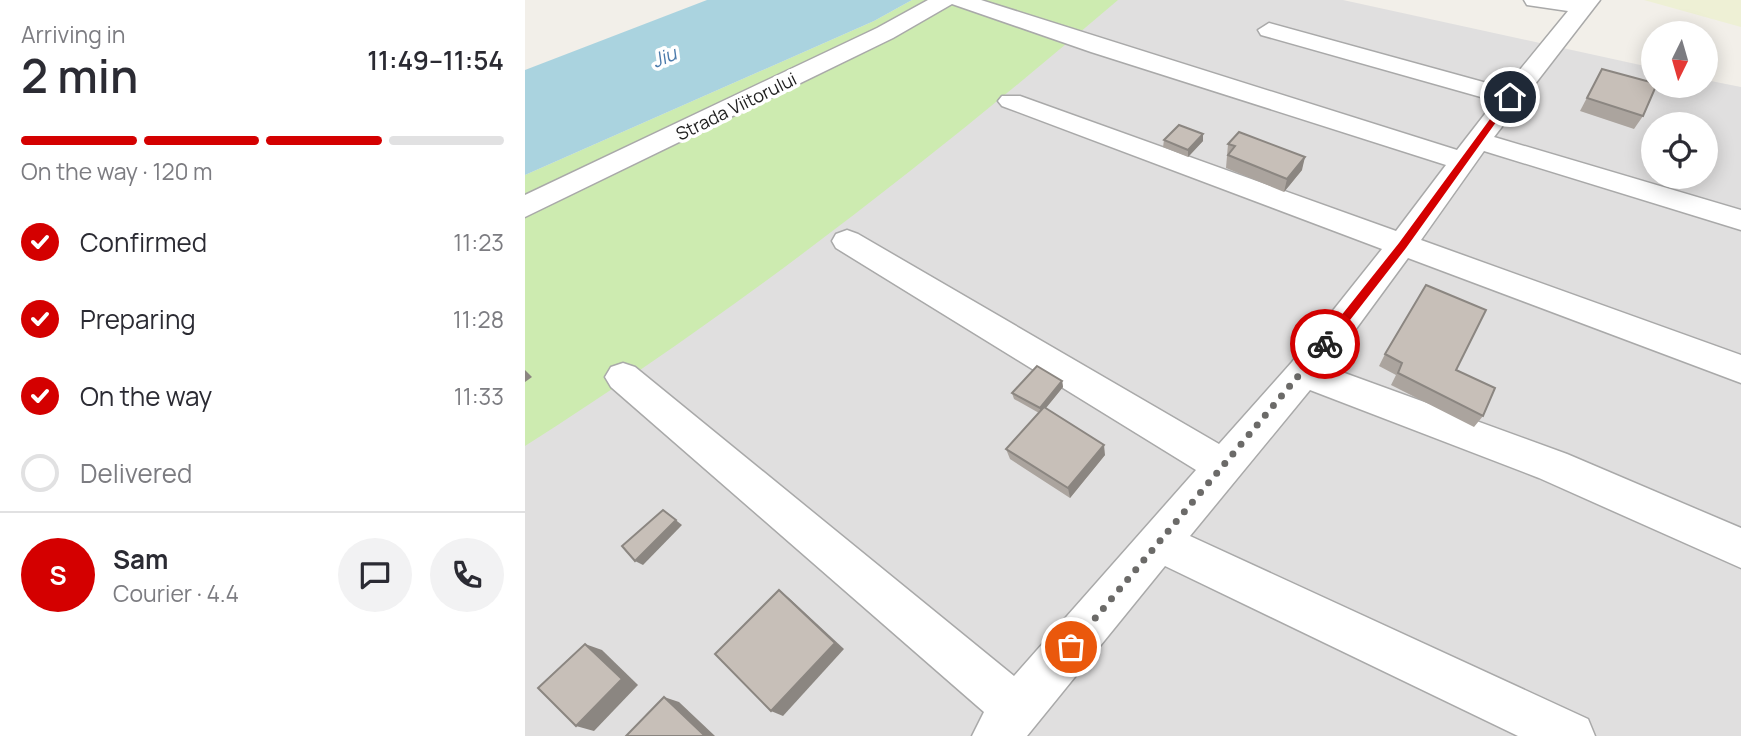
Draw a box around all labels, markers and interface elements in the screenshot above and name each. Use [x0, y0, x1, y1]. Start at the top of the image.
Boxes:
text: Arriving in [21, 18, 126, 50]
north arrow [1641, 21, 1719, 98]
map controls [1641, 21, 1718, 189]
water label: Jiu [648, 40, 682, 74]
text: 11:49–11:54 [367, 42, 504, 78]
text: 2 min [21, 44, 138, 107]
street label: Strada Viitorului [672, 66, 800, 146]
pin [1480, 67, 1540, 127]
icon: home [1491, 78, 1529, 116]
button: locate [1641, 112, 1718, 189]
text: On the way · 120 m [21, 155, 213, 187]
icon: check [21, 223, 59, 261]
text: Confirmed [80, 224, 207, 260]
text: 11:23 [453, 226, 504, 258]
icon: check [21, 300, 59, 338]
text: Preparing [80, 301, 196, 337]
text: 11:28 [453, 303, 504, 335]
courier [1290, 309, 1360, 379]
icon: bike [1306, 325, 1344, 363]
icon: check [21, 377, 59, 415]
text: On the way [80, 378, 212, 414]
text: 11:33 [454, 380, 504, 412]
text: Delivered [80, 455, 192, 491]
button: chat [338, 538, 412, 612]
button: phone [430, 538, 504, 612]
text: Sam [113, 541, 168, 577]
text: S [49, 557, 67, 593]
text: Courier · 4.4 [113, 577, 239, 609]
pin [1041, 617, 1101, 677]
icon: bag [1052, 628, 1090, 666]

